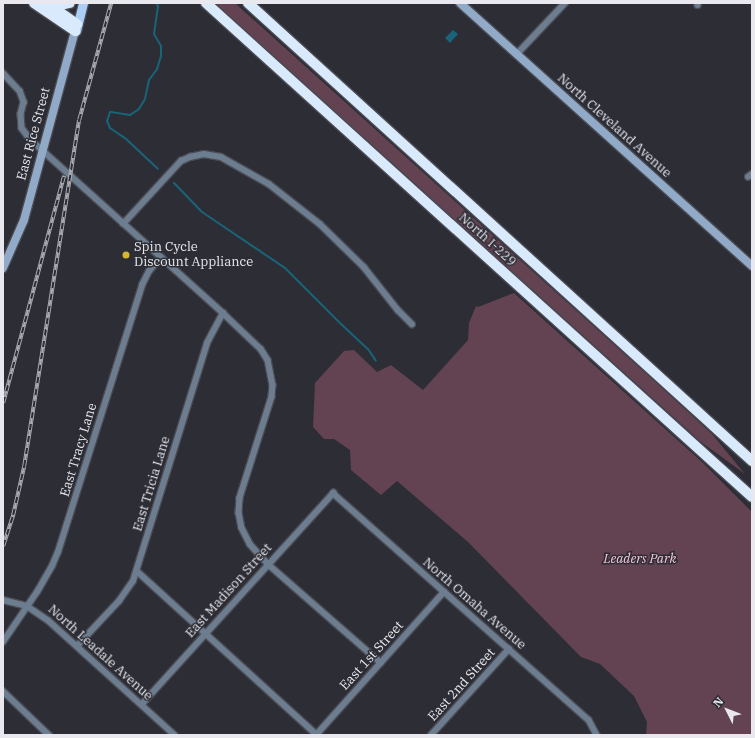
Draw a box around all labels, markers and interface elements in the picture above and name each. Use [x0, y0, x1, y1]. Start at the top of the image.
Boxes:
street label: North Cleveland Avenue [554, 71, 674, 181]
street label: East Rice Street [14, 86, 54, 182]
street label: North I-229 [455, 210, 519, 270]
place label: Spin Cycle Discount Appliance [134, 240, 253, 271]
marker: Spin Cycle Discount Appliance [121, 250, 131, 260]
street label: East Tracy Lane [57, 401, 101, 499]
street label: East Tricia Lane [130, 435, 174, 533]
street label: East Madison Street [183, 541, 275, 641]
park label: Leaders Park [603, 551, 677, 567]
street label: North Omaha Avenue [419, 555, 529, 653]
street label: North Leadale Avenue [44, 602, 156, 704]
street label: East 1st Street [337, 618, 407, 694]
street label: East 2nd Street [425, 645, 499, 725]
north arrow [707, 690, 747, 730]
text: N [710, 694, 726, 710]

